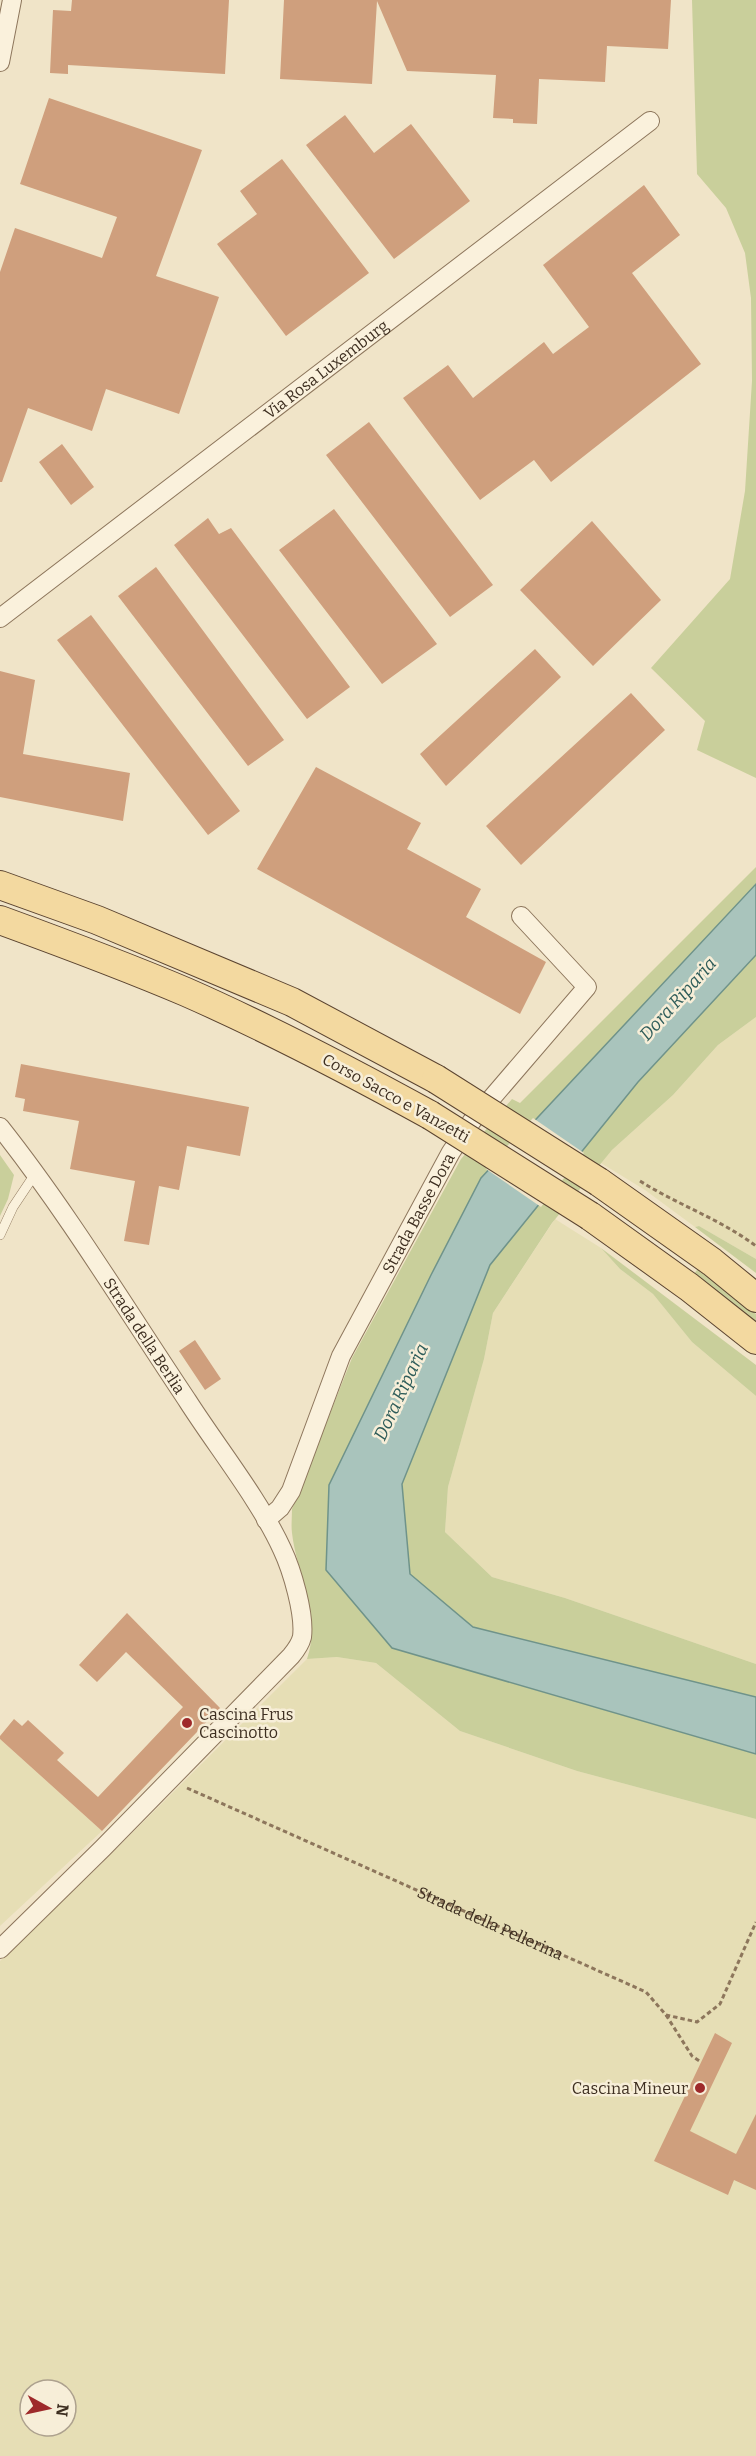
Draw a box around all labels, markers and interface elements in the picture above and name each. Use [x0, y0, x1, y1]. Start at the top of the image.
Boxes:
street label: Via Rosa Luxemburg [260, 315, 392, 423]
water label: Dora Riparia [635, 953, 721, 1045]
street label: Corso Sacco e Vanzetti [319, 1050, 473, 1147]
street label: Strada Basse Dora [378, 1150, 458, 1276]
street label: Strada della Berlia [100, 1274, 190, 1397]
water label: Dora Riparia [369, 1340, 433, 1444]
place label: Cascina Frus Cascinotto [199, 1705, 294, 1742]
marker: Cascina Frus Cascinotto [180, 1716, 194, 1730]
street label: Strada della Pellerina [415, 1882, 566, 1964]
place label: Cascina Mineur [572, 2079, 688, 2098]
marker: Cascina Mineur [693, 2081, 707, 2095]
north arrow [18, 2378, 78, 2438]
text: N [52, 2403, 73, 2417]

